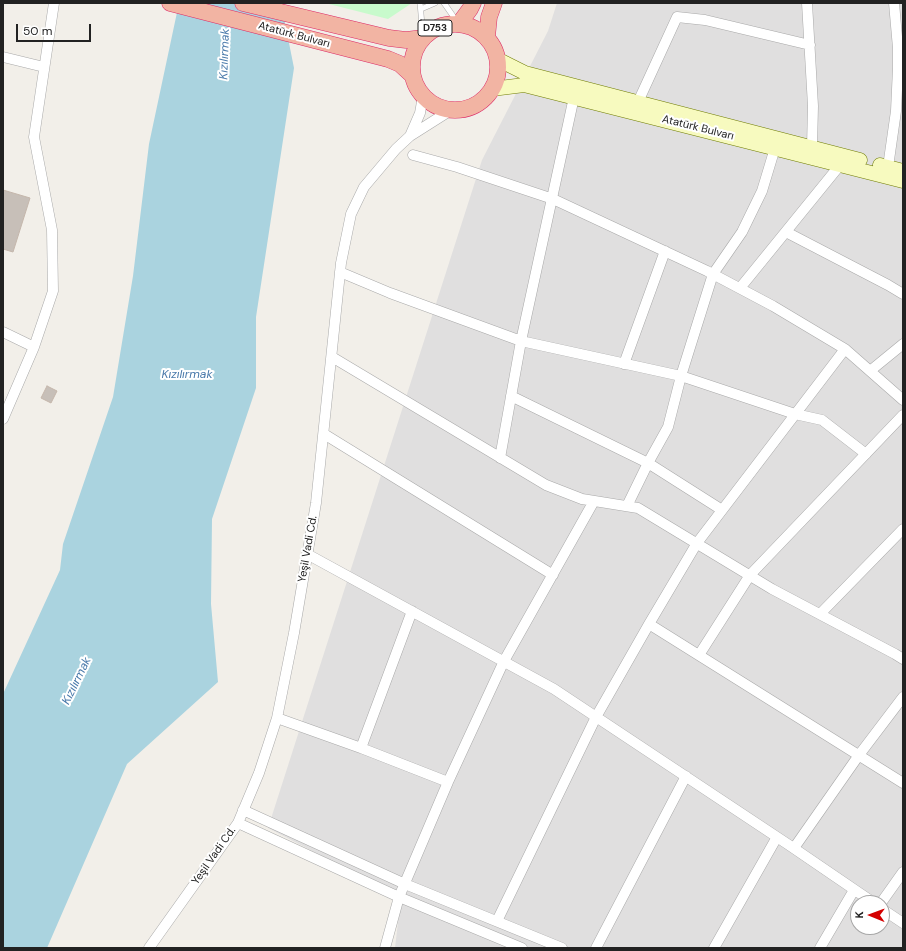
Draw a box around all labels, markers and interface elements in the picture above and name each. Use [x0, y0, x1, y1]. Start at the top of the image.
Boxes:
scale bar [18, 16, 93, 42]
street label: Atatürk Bulvarı [257, 19, 331, 51]
road number: D753 [418, 20, 452, 36]
text: 50 m [23, 23, 52, 39]
water label: Kızılırmak [217, 28, 233, 80]
street label: Atatürk Bulvarı [661, 113, 735, 143]
water label: Kızılırmak [161, 368, 213, 382]
street label: Yeşil Vadi Cd. [296, 515, 320, 583]
water label: Kızılırmak [59, 655, 95, 707]
street label: Yeşil Vadi Cd. [189, 825, 239, 887]
north arrow [850, 895, 890, 935]
text: K [852, 911, 866, 919]

